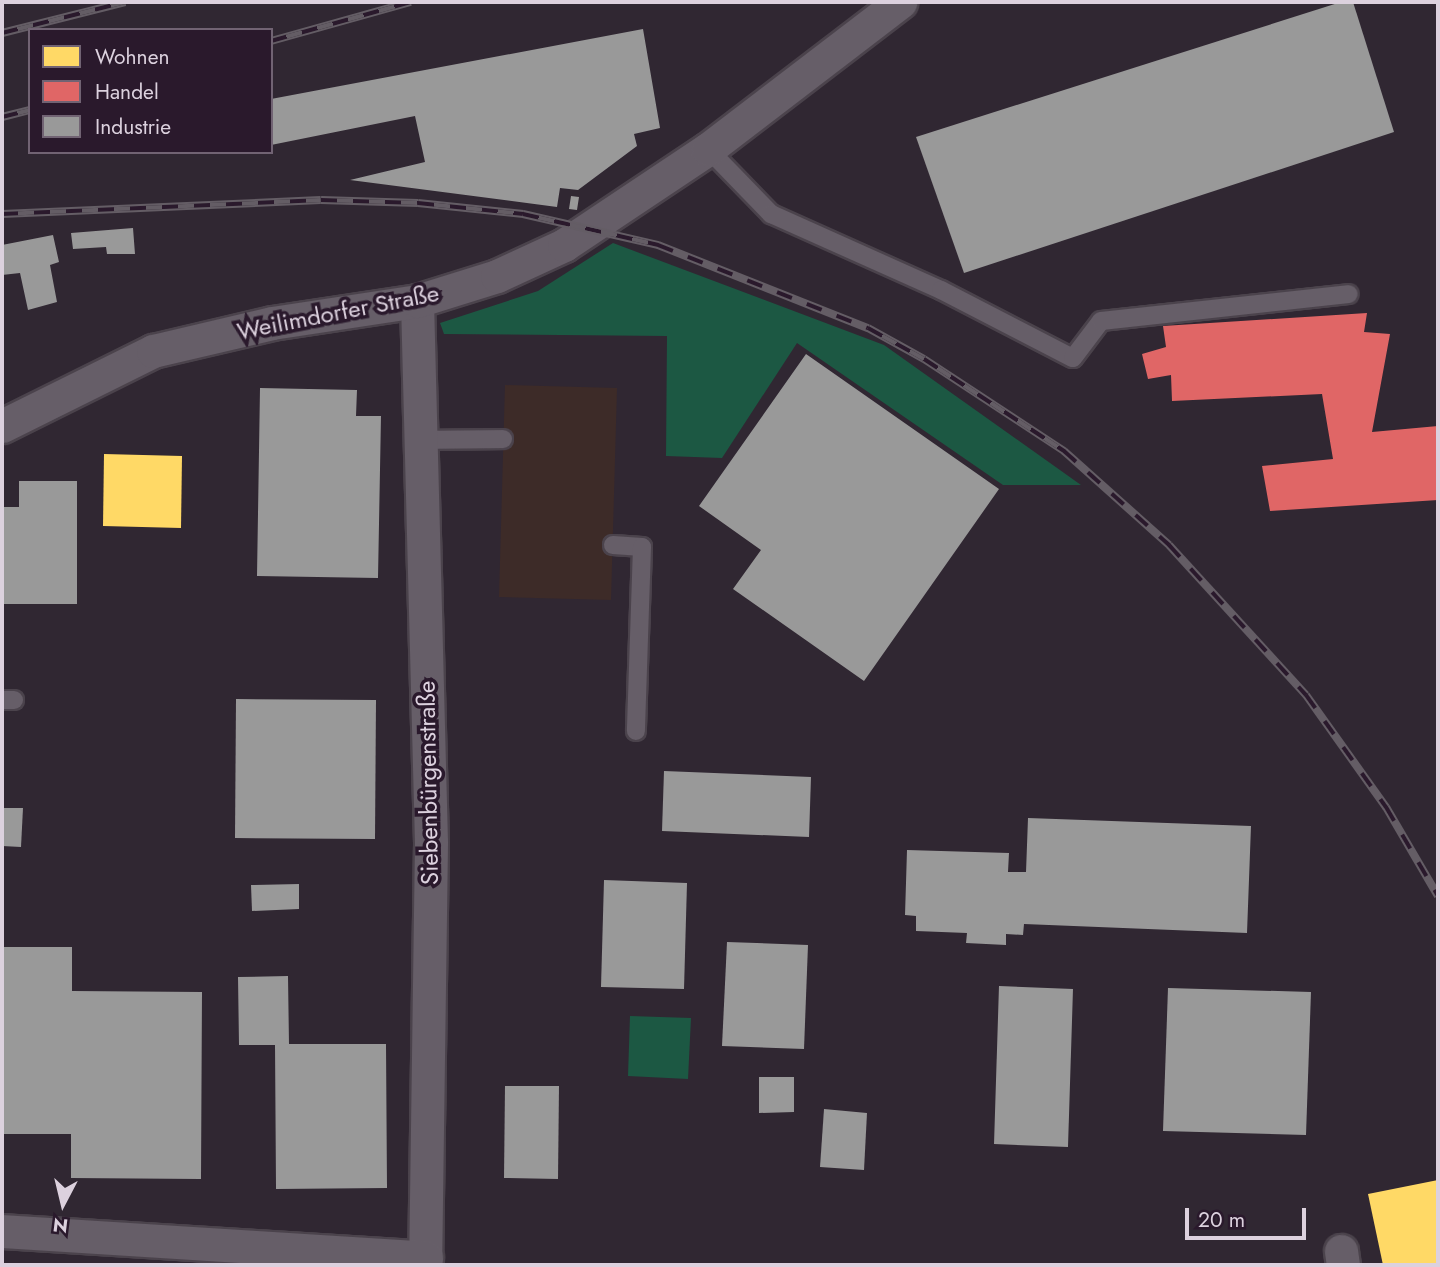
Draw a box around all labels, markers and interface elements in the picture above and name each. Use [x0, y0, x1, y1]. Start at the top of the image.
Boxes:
legend [28, 28, 273, 154]
text: Wohnen [95, 42, 169, 72]
text: Handel [95, 77, 159, 107]
text: Industrie [95, 112, 171, 142]
street label: Weilimdorfer Straße [235, 278, 441, 346]
street label: Siebenbürgenstraße [412, 681, 444, 885]
north arrow [28, 1169, 98, 1239]
scale bar [1188, 1194, 1309, 1238]
text: 20 m [1198, 1205, 1245, 1235]
text: N [51, 1211, 70, 1240]

